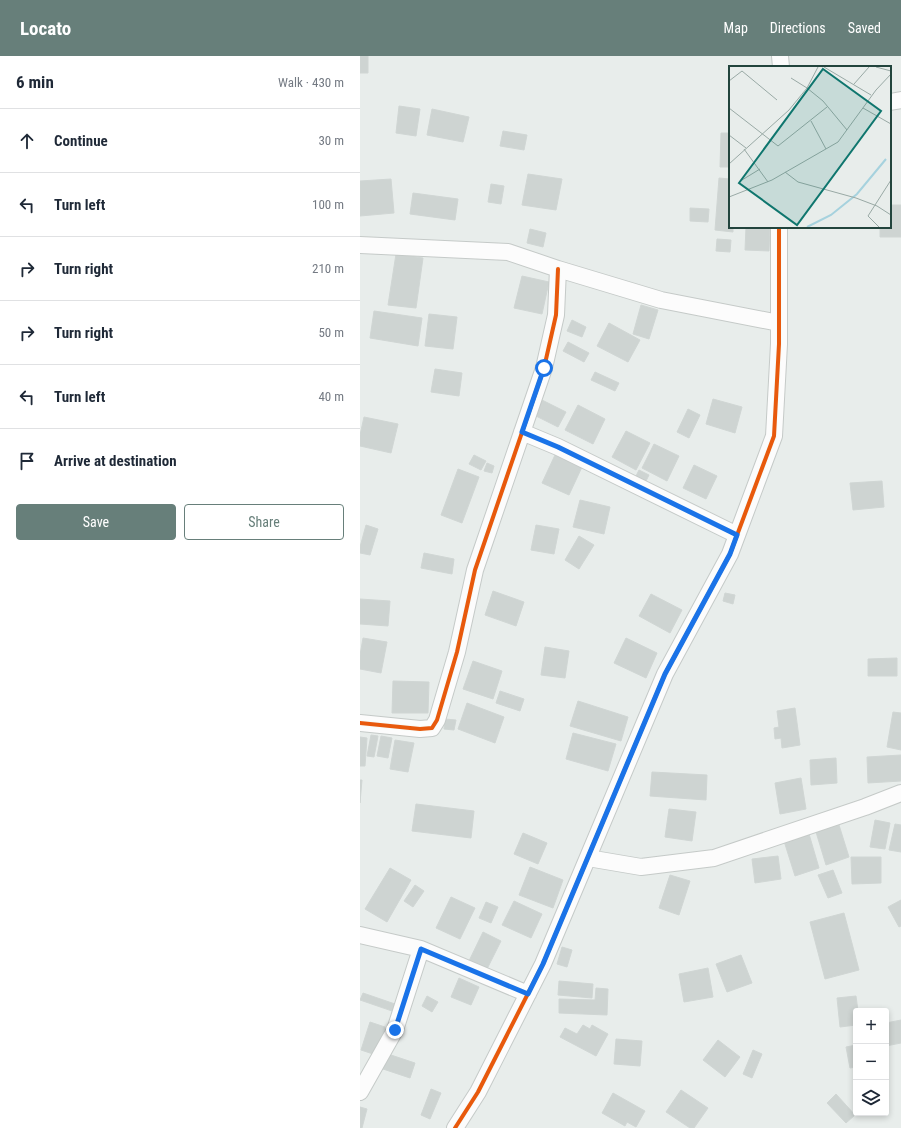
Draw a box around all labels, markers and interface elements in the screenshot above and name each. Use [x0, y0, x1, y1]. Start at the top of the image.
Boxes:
text: Locato [20, 17, 71, 40]
text: Map [724, 20, 748, 36]
text: Directions [770, 20, 826, 36]
text: Saved [848, 20, 881, 36]
inset map [729, 66, 891, 228]
text: 6 min [16, 72, 54, 92]
text: Walk · 430 m [278, 75, 344, 90]
icon: ahead [16, 130, 38, 152]
text: Continue [54, 132, 108, 150]
text: 30 m [318, 133, 344, 148]
icon: left [16, 194, 38, 216]
text: Turn left [54, 196, 105, 214]
text: 100 m [312, 197, 344, 212]
icon: right [16, 258, 38, 280]
text: Turn right [54, 260, 113, 278]
text: 210 m [312, 261, 344, 276]
icon: right [16, 322, 38, 344]
text: Turn right [54, 324, 113, 342]
text: 50 m [318, 325, 344, 340]
route start [535, 359, 553, 377]
icon: left [16, 386, 38, 408]
text: Turn left [54, 388, 105, 406]
text: 40 m [318, 389, 344, 404]
icon: arrive [16, 450, 38, 472]
text: Arrive at destination [54, 452, 177, 470]
button: Save [16, 504, 176, 540]
button: Share [184, 504, 344, 540]
map controls [853, 1008, 889, 1116]
button: + [853, 1008, 889, 1044]
route end [386, 1021, 404, 1039]
button: − [853, 1044, 889, 1080]
button: layers [853, 1080, 889, 1116]

